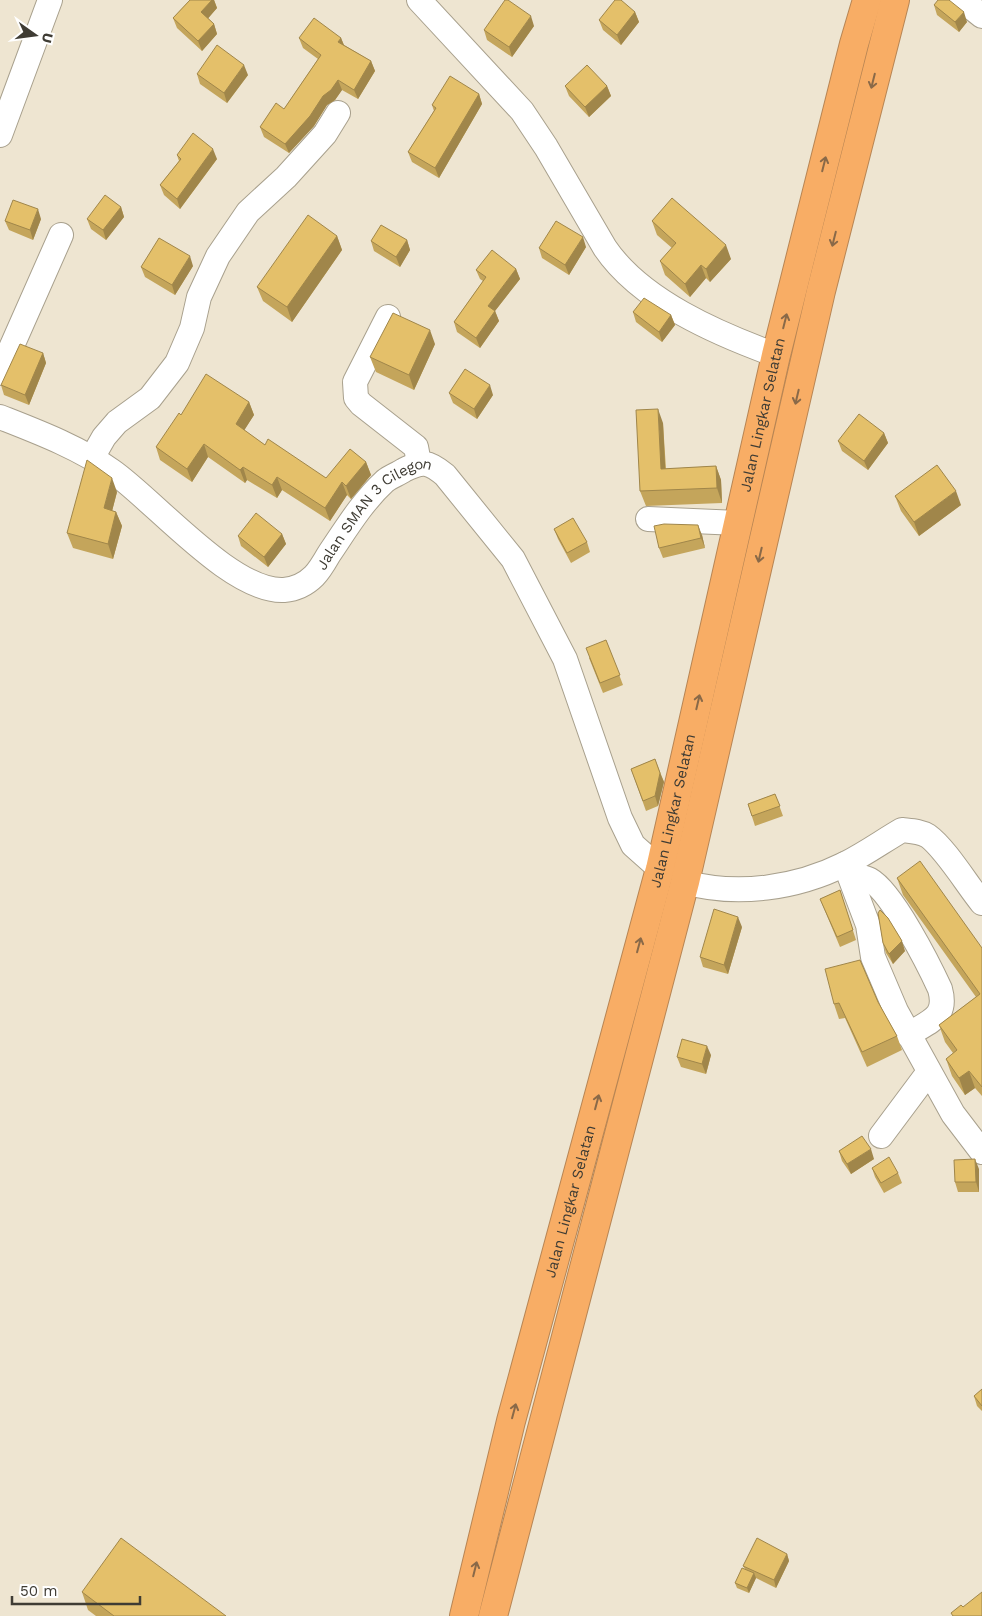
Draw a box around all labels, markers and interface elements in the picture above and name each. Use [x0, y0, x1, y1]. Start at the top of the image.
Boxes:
north arrow [10, 10, 60, 60]
text: U [39, 31, 57, 45]
one-way arrow [868, 72, 877, 88]
one-way arrow [820, 156, 829, 172]
one-way arrow [829, 230, 838, 246]
one-way arrow [781, 314, 790, 330]
street label: Jalan Lingkar Selatan [736, 336, 789, 494]
one-way arrow [792, 388, 801, 404]
street label: Jalan SMAN 3 Cilegon [313, 454, 434, 573]
one-way arrow [755, 547, 764, 563]
one-way arrow [694, 694, 703, 710]
street label: Jalan Lingkar Selatan [646, 732, 699, 890]
one-way arrow [635, 937, 645, 953]
one-way arrow [593, 1094, 602, 1110]
street label: Jalan Lingkar Selatan [541, 1123, 599, 1280]
one-way arrow [510, 1403, 519, 1419]
one-way arrow [471, 1561, 480, 1577]
scale bar [12, 1574, 140, 1606]
text: 50 m [20, 1582, 57, 1600]

